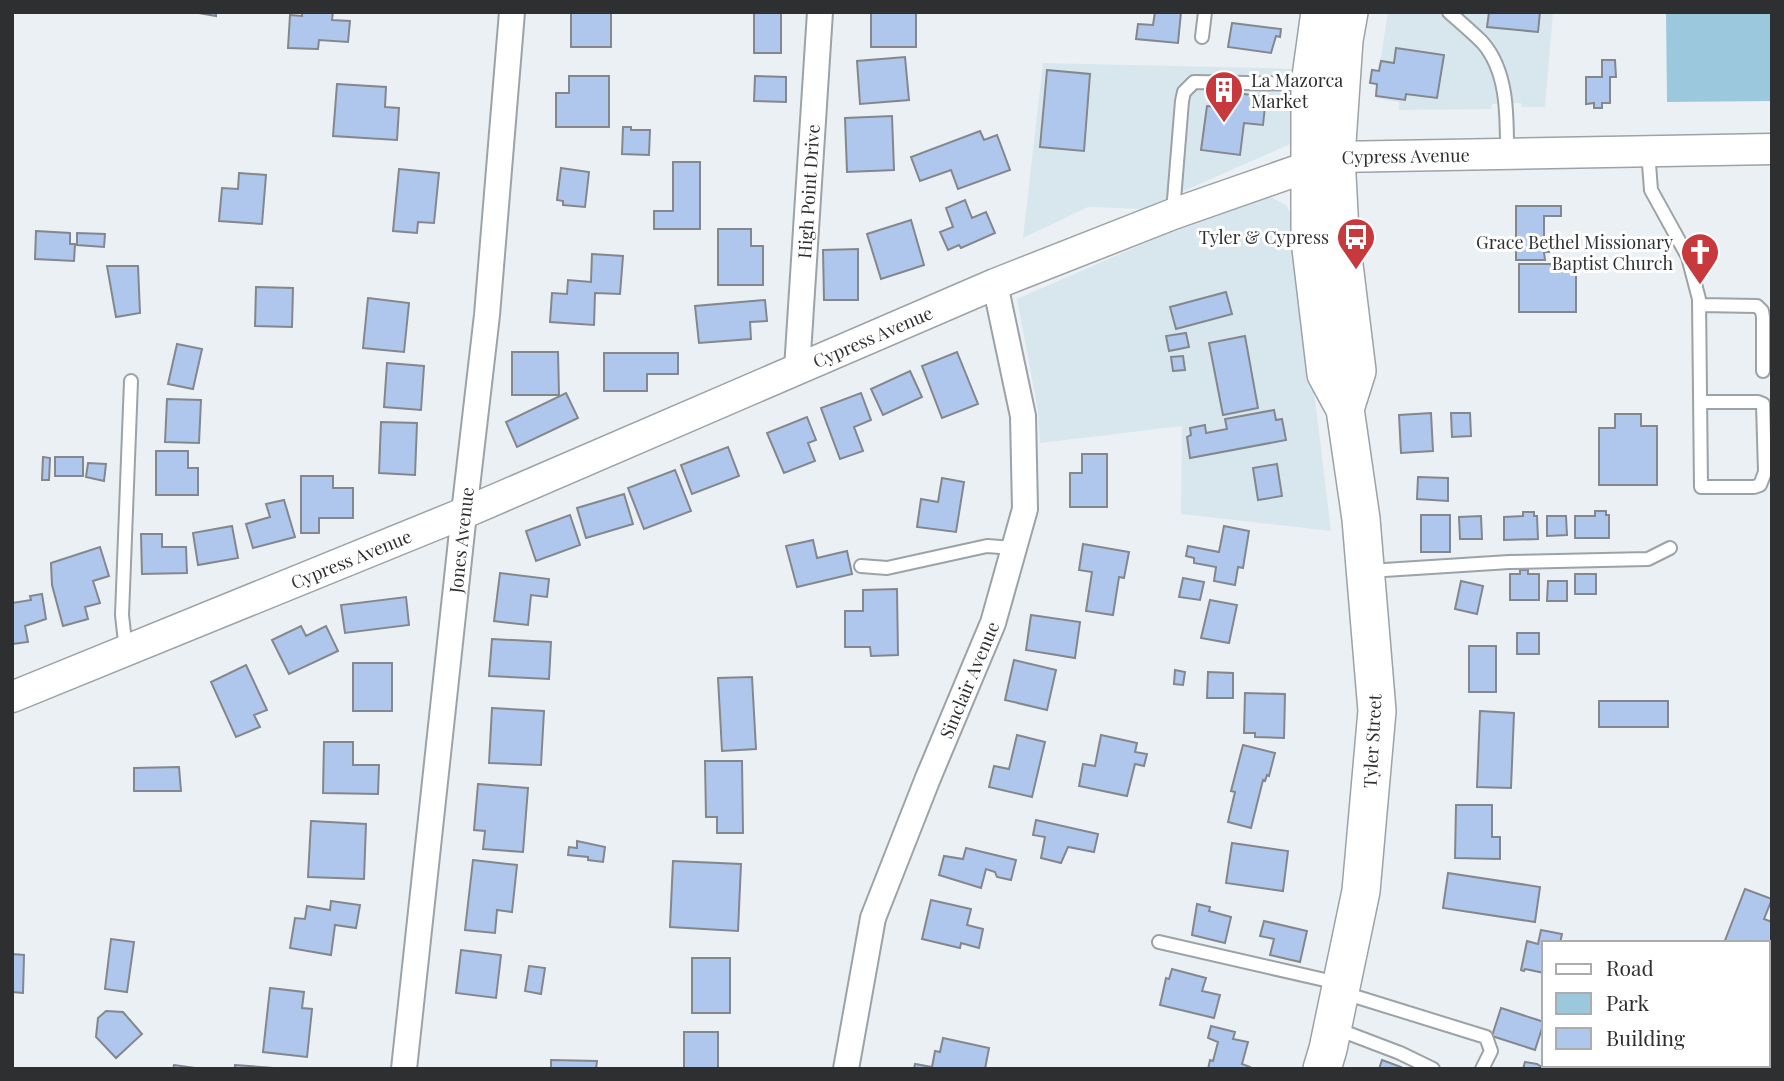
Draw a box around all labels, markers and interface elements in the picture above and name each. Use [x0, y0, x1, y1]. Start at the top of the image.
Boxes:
place label: La Mazorca Market [1251, 68, 1343, 113]
building icon: La Mazorca Market [1203, 69, 1245, 124]
street label: High Point Drive [792, 124, 825, 259]
street label: Cypress Avenue [1341, 143, 1470, 169]
bus stop icon: Tyler & Cypress [1335, 216, 1377, 271]
place label: Tyler & Cypress [1199, 225, 1329, 249]
place label: Grace Bethel Missionary Baptist Church [1476, 230, 1673, 275]
church icon: Grace Bethel Missionary Baptist Church [1679, 231, 1721, 286]
street label: Cypress Avenue [809, 300, 936, 373]
street label: Jones Avenue [443, 486, 479, 595]
street label: Cypress Avenue [287, 524, 415, 594]
street label: Sinclair Avenue [934, 618, 1004, 742]
street label: Tyler Street [1358, 693, 1386, 789]
legend [1542, 941, 1770, 1067]
text: Road [1606, 953, 1654, 981]
text: Park [1606, 988, 1650, 1016]
text: Building [1606, 1023, 1685, 1051]

